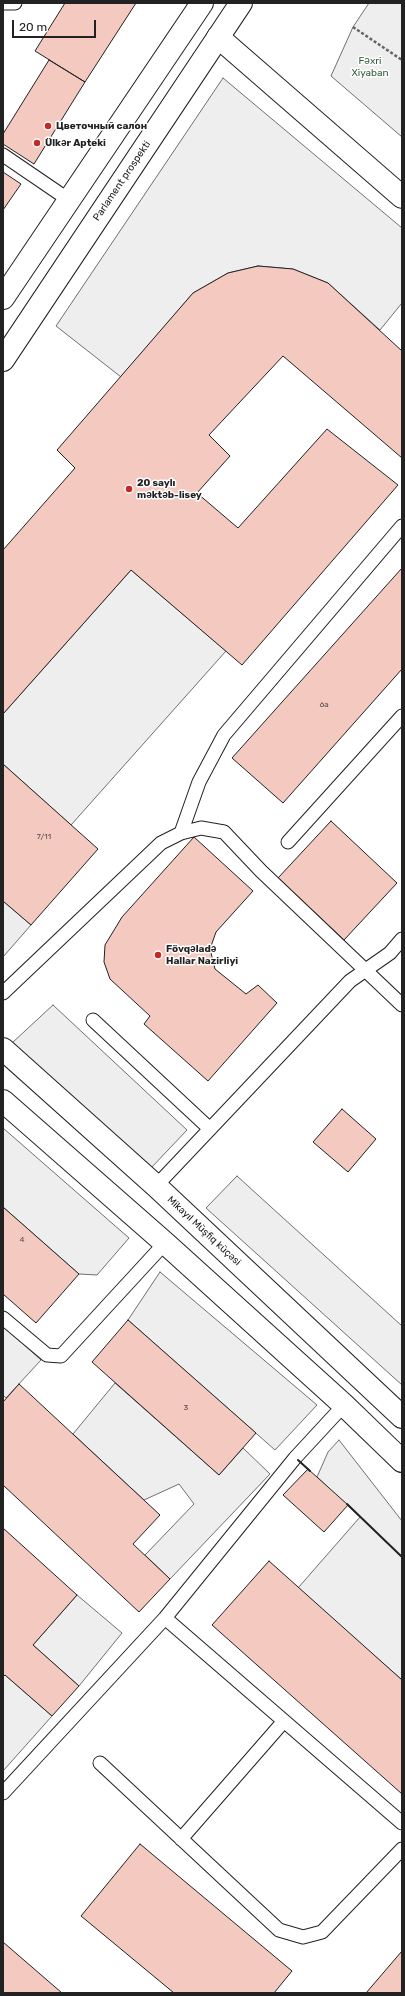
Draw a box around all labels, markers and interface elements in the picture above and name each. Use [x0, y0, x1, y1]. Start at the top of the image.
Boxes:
scale bar [14, 12, 98, 38]
text: 20 m [19, 20, 47, 34]
park label: Fəxri Xiyaban [351, 55, 389, 78]
place label: Цветочный салон [56, 120, 147, 132]
marker: Цветочный салон [43, 121, 53, 131]
place label: Ülkər Apteki [45, 137, 106, 149]
marker: Ülkər Apteki [32, 138, 42, 148]
street label: Parlament prospekti [91, 139, 153, 223]
place label: 20 saylı məktəb-lisey [137, 477, 202, 500]
marker: 20 saylı məktəb-lisey [124, 484, 134, 494]
house number: 6a [319, 700, 329, 710]
house number: 7/11 [37, 832, 51, 842]
place label: Fövqəladə Hallar Nazirliyi [166, 943, 238, 966]
marker: Fövqəladə Hallar Nazirliyi [153, 950, 163, 960]
street label: Mikayıl Müşfiq küçəsi [165, 1194, 243, 1268]
house number: 4 [20, 1235, 24, 1245]
house number: 3 [184, 1403, 188, 1413]

